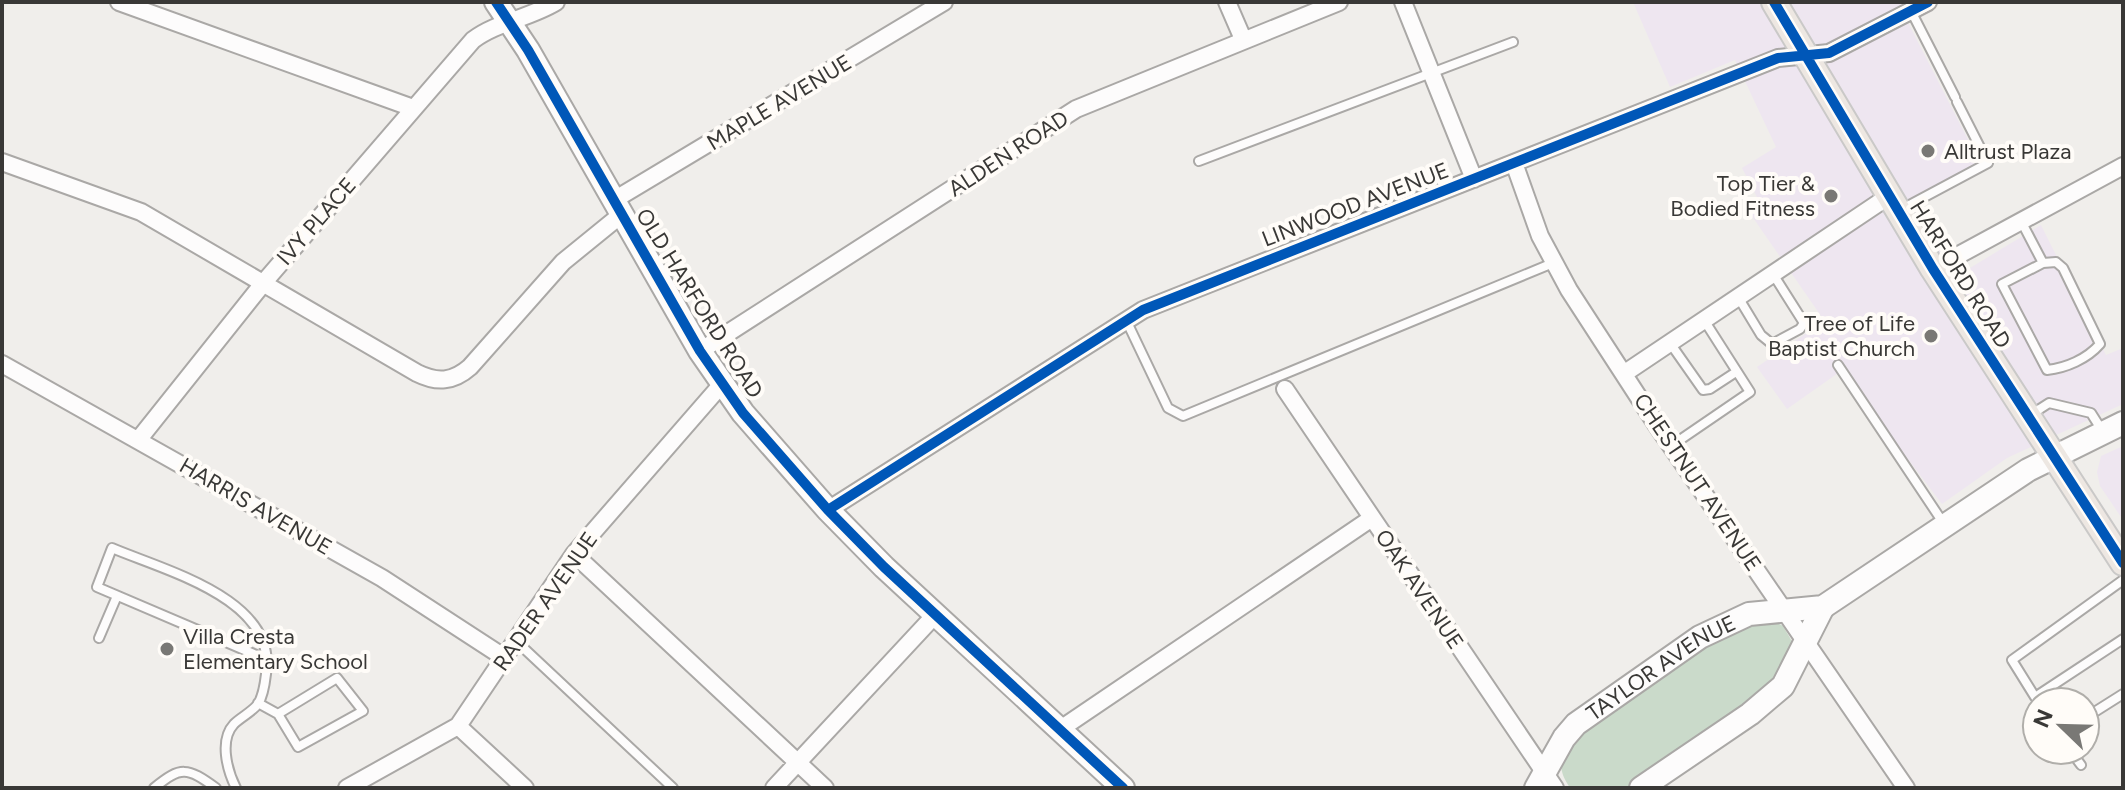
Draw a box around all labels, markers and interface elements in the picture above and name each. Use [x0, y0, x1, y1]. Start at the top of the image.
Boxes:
street label: MAPLE AVENUE [702, 49, 856, 156]
street label: ALDEN ROAD [943, 105, 1073, 202]
place label: Alltrust Plaza [1944, 138, 2071, 165]
marker: Alltrust Plaza [1919, 142, 1937, 160]
street label: LINWOOD AVENUE [1258, 156, 1452, 253]
place label: Top Tier & Bodied Fitness [1670, 170, 1815, 222]
street label: IVY PLACE [271, 172, 362, 271]
marker: Top Tier & Bodied Fitness [1822, 187, 1840, 205]
street label: HARFORD ROAD [1904, 195, 2017, 353]
street label: OLD HARFORD ROAD [630, 203, 769, 403]
place label: Tree of Life Baptist Church [1768, 310, 1915, 362]
marker: Tree of Life Baptist Church [1922, 327, 1940, 345]
street label: CHESTNUT AVENUE [1628, 388, 1767, 576]
street label: HARRIS AVENUE [175, 452, 337, 561]
street label: OAK AVENUE [1370, 524, 1470, 654]
street label: RADER AVENUE [487, 526, 603, 676]
street label: TAYLOR AVENUE [1581, 609, 1740, 727]
place label: Villa Cresta Elementary School [183, 623, 368, 675]
marker: Villa Cresta Elementary School [158, 640, 176, 658]
north arrow [2021, 686, 2101, 766]
text: N [2027, 705, 2059, 731]

